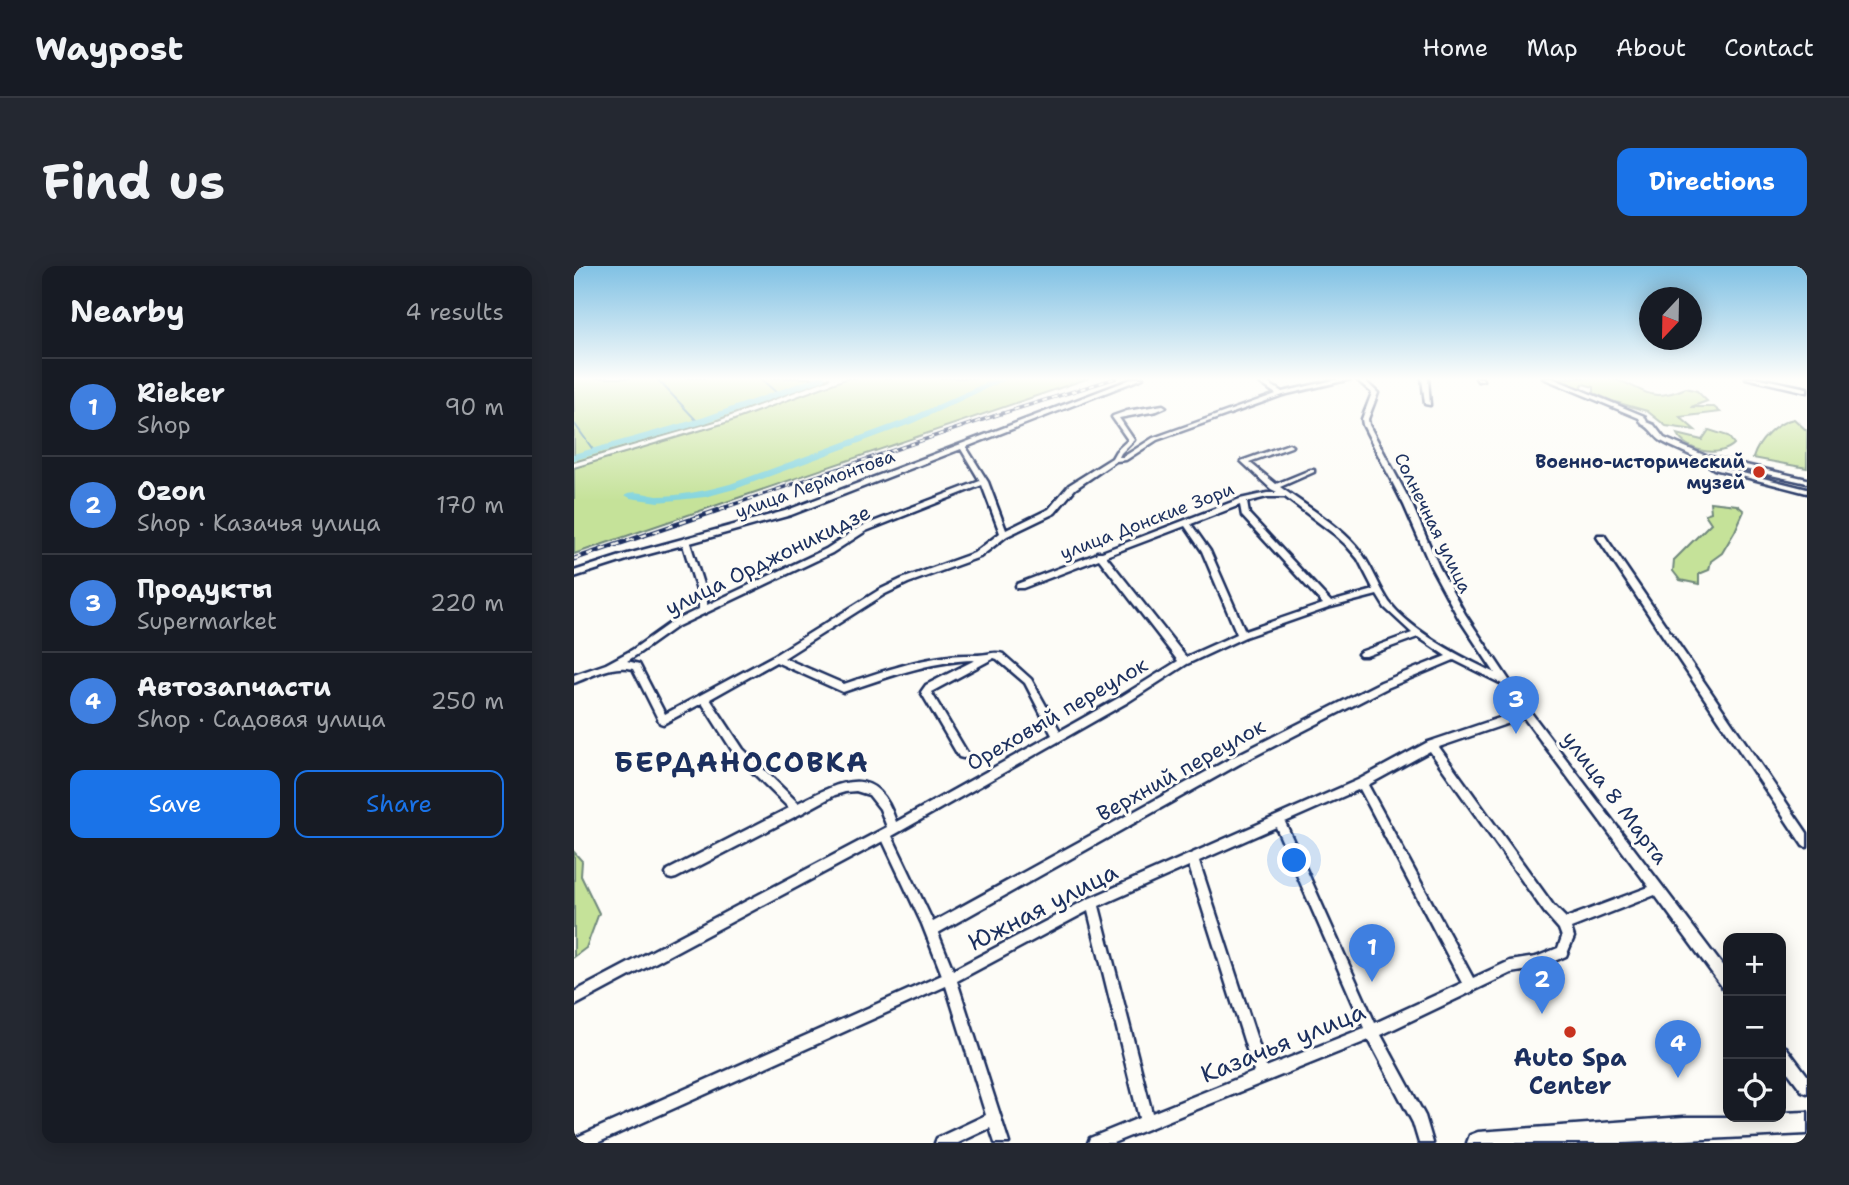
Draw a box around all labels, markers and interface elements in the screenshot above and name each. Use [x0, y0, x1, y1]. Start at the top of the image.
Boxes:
text: Waypost [35, 26, 183, 71]
text: Home [1422, 32, 1488, 64]
text: Map [1526, 32, 1578, 64]
text: About [1616, 32, 1686, 64]
text: Contact [1724, 32, 1814, 64]
button: Directions [1617, 148, 1807, 216]
text: Find us [42, 149, 225, 215]
north arrow [1639, 287, 1702, 350]
text: Nearby [70, 291, 185, 332]
text: 4 results [405, 297, 504, 327]
text: Rieker [137, 375, 225, 410]
text: 1 [88, 392, 98, 422]
text: 90 m [444, 392, 504, 422]
text: Shop [137, 410, 191, 440]
street label: улица Лермонтова [732, 444, 898, 524]
street label: Солнечная улица [1389, 449, 1477, 597]
place label: Военно-исторический музей [1535, 450, 1745, 495]
marker: Военно-исторический музей [1751, 464, 1767, 480]
text: Ozon [137, 473, 206, 508]
street label: улица Донские Зори [1057, 477, 1238, 565]
text: 2 [85, 490, 101, 520]
text: 170 m [436, 490, 504, 520]
street label: улица Орджоникидзе [661, 498, 875, 622]
text: Shop · Казачья улица [137, 508, 380, 538]
text: Продукты [137, 571, 272, 606]
text: 3 [85, 588, 101, 618]
text: 220 m [430, 588, 504, 618]
text: Supermarket [137, 606, 277, 636]
street label: Ореховый переулок [961, 651, 1153, 777]
text: Автозапчасти [137, 669, 331, 704]
pin: 3 [1493, 676, 1539, 734]
text: 4 [85, 686, 101, 716]
text: 250 m [431, 686, 504, 716]
text: Shop · Садовая улица [137, 704, 386, 734]
street label: Верхний переулок [1092, 712, 1270, 828]
street label: улица 8 Марта [1556, 726, 1674, 870]
district label: БЕРДАНОСОВКА [614, 743, 870, 781]
button: Save [70, 770, 280, 838]
button: Share [294, 770, 504, 838]
your location [1277, 843, 1311, 877]
street label: Южная улица [963, 856, 1123, 958]
pin: 1 [1349, 924, 1395, 982]
map controls [1723, 933, 1786, 1122]
button: + [1723, 933, 1786, 996]
pin: 2 [1519, 956, 1565, 1014]
street label: Казачья улица [1196, 995, 1370, 1091]
button: − [1723, 996, 1786, 1059]
pin: 4 [1655, 1020, 1701, 1078]
marker: Auto Spa Center [1562, 1024, 1578, 1040]
place label: Auto Spa Center [1513, 1042, 1627, 1102]
button: locate [1723, 1059, 1786, 1122]

